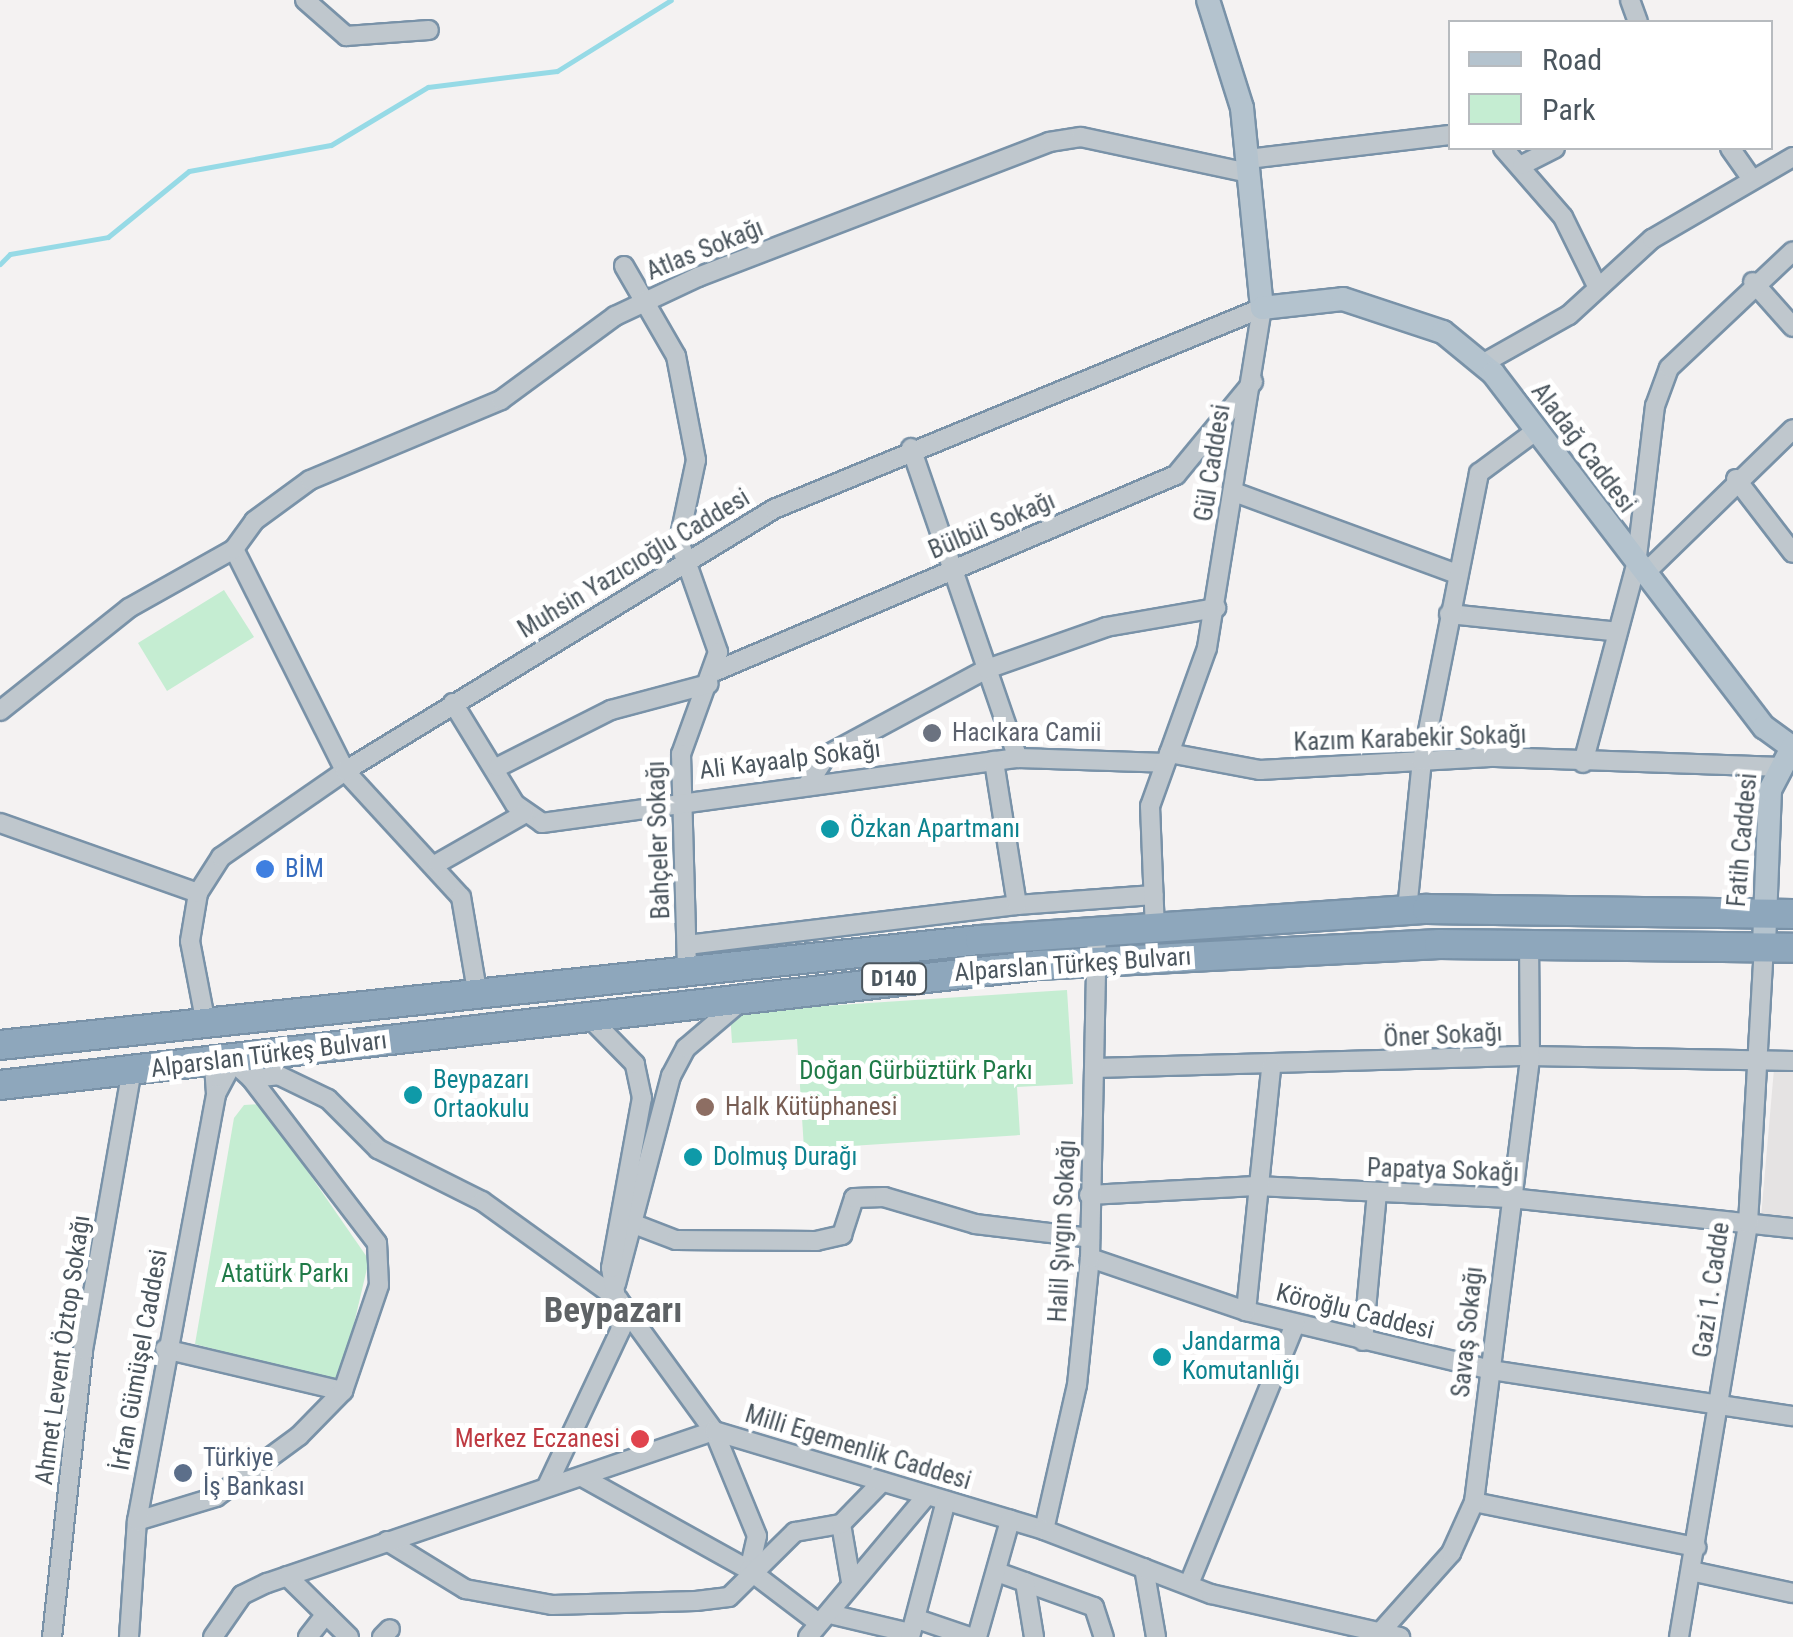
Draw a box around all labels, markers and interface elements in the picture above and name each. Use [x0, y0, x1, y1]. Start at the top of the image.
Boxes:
legend [1448, 20, 1773, 150]
text: Road [1542, 42, 1602, 77]
text: Park [1542, 92, 1596, 127]
street label: Atlas Sokağı [642, 213, 768, 287]
street label: Aladağ Caddesi [1525, 377, 1641, 519]
street label: Gül Caddesi [1189, 402, 1237, 524]
street label: Muhsin Yazıcıoğlu Caddesi [513, 483, 755, 645]
street label: Bülbül Sokağı [924, 486, 1060, 566]
place label: Hacıkara Camii [952, 718, 1101, 748]
street label: Kazım Karabekir Sokağı [1293, 720, 1527, 758]
marker: Hacıkara Camii [921, 722, 943, 744]
street label: Ali Kayaalp Sokağı [698, 734, 882, 786]
street label: Bahçeler Sokağı [641, 760, 677, 920]
street label: Fatih Caddesi [1722, 772, 1764, 908]
place label: Özkan Apartmanı [850, 814, 1020, 844]
marker: Özkan Apartmanı [819, 818, 841, 840]
place label: BİM [285, 854, 324, 884]
marker: BİM [254, 858, 276, 880]
street label: Alparslan Türkeş Bulvarı [953, 942, 1193, 988]
road number: D140 [859, 962, 929, 996]
street label: Öner Sokağı [1383, 1018, 1503, 1054]
street label: Alparslan Türkeş Bulvarı [149, 1026, 389, 1084]
park label: Doğan Gürbüztürk Parkı [799, 1056, 1033, 1086]
place label: Beypazarı Ortaokulu [433, 1066, 529, 1125]
marker: Beypazarı Ortaokulu [402, 1084, 424, 1106]
place label: Halk Kütüphanesi [725, 1092, 897, 1122]
marker: Halk Kütüphanesi [694, 1096, 716, 1118]
street label: Halil Şıvgın Sokağı [1043, 1139, 1083, 1323]
place label: Dolmuş Durağı [713, 1142, 857, 1172]
marker: Dolmuş Durağı [682, 1146, 704, 1168]
street label: Papatya Sokağı [1366, 1153, 1520, 1189]
street label: Ahmet Levent Öztop Sokağı [29, 1213, 97, 1487]
street label: Gazi 1. Cadde [1688, 1220, 1736, 1360]
street label: İrfan Gümüşel Caddesi [106, 1247, 174, 1473]
park label: Atatürk Parkı [221, 1259, 349, 1289]
street label: Savaş Sokağı [1446, 1265, 1490, 1399]
street label: Köroğlu Caddesi [1273, 1278, 1437, 1346]
district label: Beypazarı [544, 1290, 682, 1332]
place label: Jandarma Komutanlığı [1182, 1328, 1300, 1387]
marker: Jandarma Komutanlığı [1151, 1346, 1173, 1368]
street label: Milli Egemenlik Caddesi [741, 1399, 975, 1497]
place label: Merkez Eczanesi [455, 1424, 620, 1454]
marker: Merkez Eczanesi [629, 1428, 651, 1450]
place label: Türkiye İş Bankası [203, 1444, 305, 1503]
marker: Türkiye İş Bankası [172, 1462, 194, 1484]

